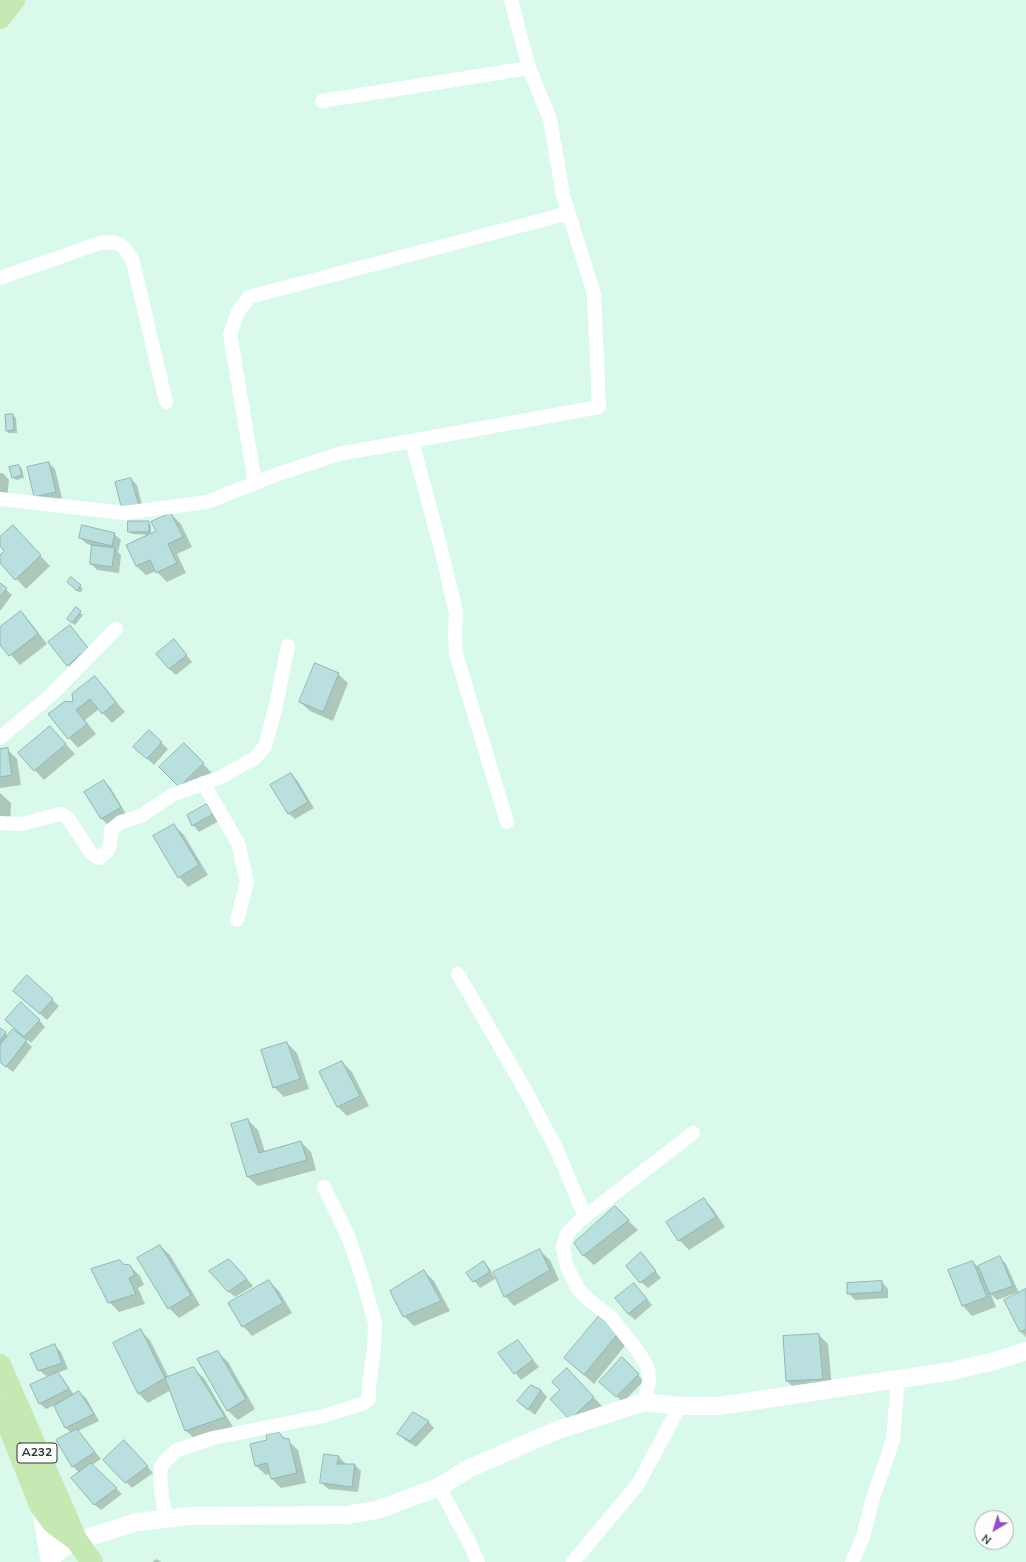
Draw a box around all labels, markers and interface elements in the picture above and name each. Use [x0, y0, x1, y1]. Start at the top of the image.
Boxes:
road number: A232 [17, 1443, 57, 1463]
north arrow [974, 1510, 1014, 1550]
text: N [979, 1531, 995, 1548]

